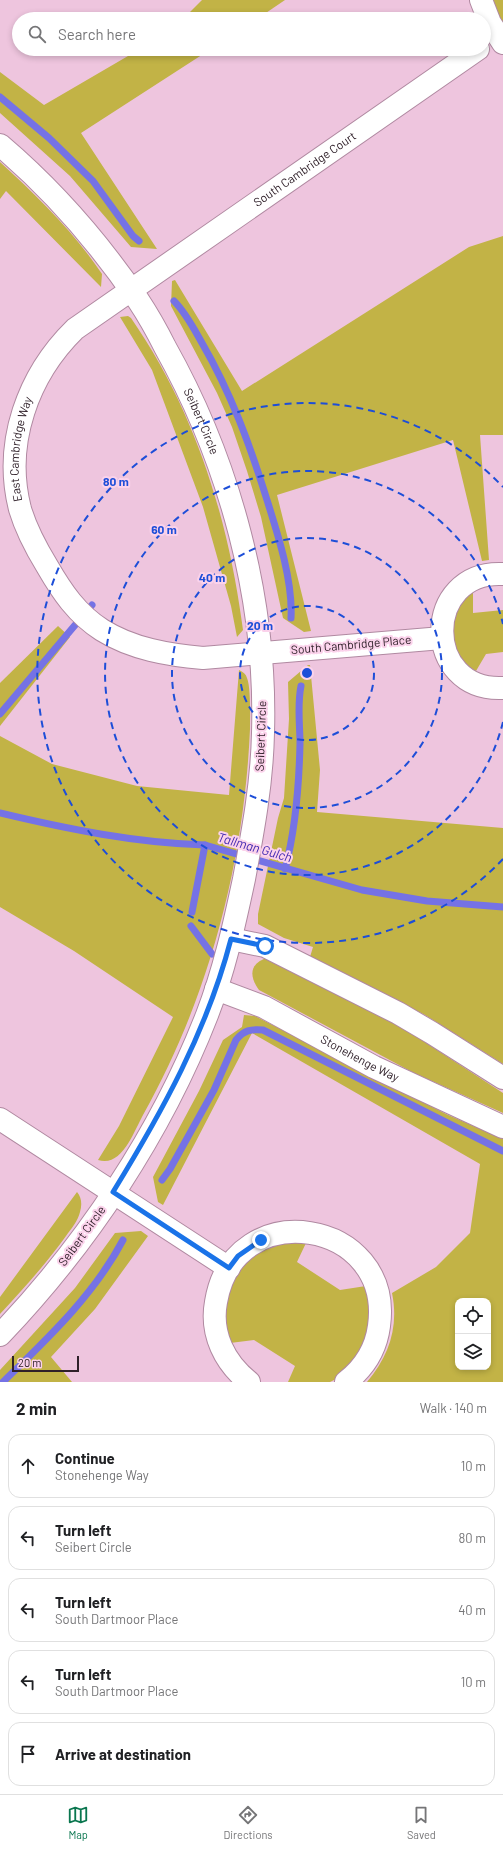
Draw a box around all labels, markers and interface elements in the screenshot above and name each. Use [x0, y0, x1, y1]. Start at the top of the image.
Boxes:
search box [12, 12, 491, 56]
icon: search [26, 23, 48, 45]
text: Search here [58, 25, 136, 43]
street label: South Cambridge Court [250, 128, 358, 209]
street label: Seibert Circle [181, 385, 222, 456]
street label: East Cambridge Way [7, 394, 35, 503]
text: 80 m [103, 474, 129, 488]
text: 60 m [151, 522, 177, 536]
text: 40 m [199, 570, 225, 584]
text: 20 m [247, 618, 273, 632]
street label: South Cambridge Place [290, 632, 412, 656]
centre of rings [300, 666, 314, 680]
street label: Seibert Circle [252, 700, 268, 772]
water label: Tallman Gulch [216, 829, 294, 865]
route start [256, 937, 274, 955]
street label: Stonehenge Way [319, 1031, 402, 1084]
street label: Seibert Circle [55, 1203, 108, 1268]
route end [252, 1231, 270, 1249]
map controls [455, 1298, 491, 1370]
button: locate [455, 1298, 491, 1334]
button: layers [455, 1334, 491, 1370]
scale bar [12, 1354, 79, 1373]
text: 20 m [18, 1356, 41, 1369]
text: 2 min [16, 1398, 57, 1418]
text: Walk · 140 m [420, 1400, 487, 1416]
text: Continue [55, 1449, 115, 1467]
icon: ahead [17, 1455, 39, 1477]
text: 10 m [461, 1458, 486, 1474]
text: Stonehenge Way [55, 1467, 149, 1483]
text: Turn left [55, 1521, 111, 1539]
icon: left [17, 1527, 39, 1549]
text: 80 m [459, 1530, 486, 1546]
text: Seibert Circle [55, 1539, 132, 1555]
text: Turn left [55, 1593, 111, 1611]
icon: left [17, 1599, 39, 1621]
text: 40 m [458, 1602, 486, 1618]
text: South Dartmoor Place [55, 1611, 178, 1627]
text: Turn left [55, 1665, 111, 1683]
icon: left [17, 1671, 39, 1693]
text: 10 m [461, 1674, 486, 1690]
text: South Dartmoor Place [55, 1683, 178, 1699]
icon: arrive [17, 1743, 39, 1765]
text: Arrive at destination [55, 1745, 191, 1763]
tab: Map [67, 1804, 89, 1841]
tab: Directions [223, 1804, 273, 1841]
tab: Saved [407, 1804, 436, 1841]

